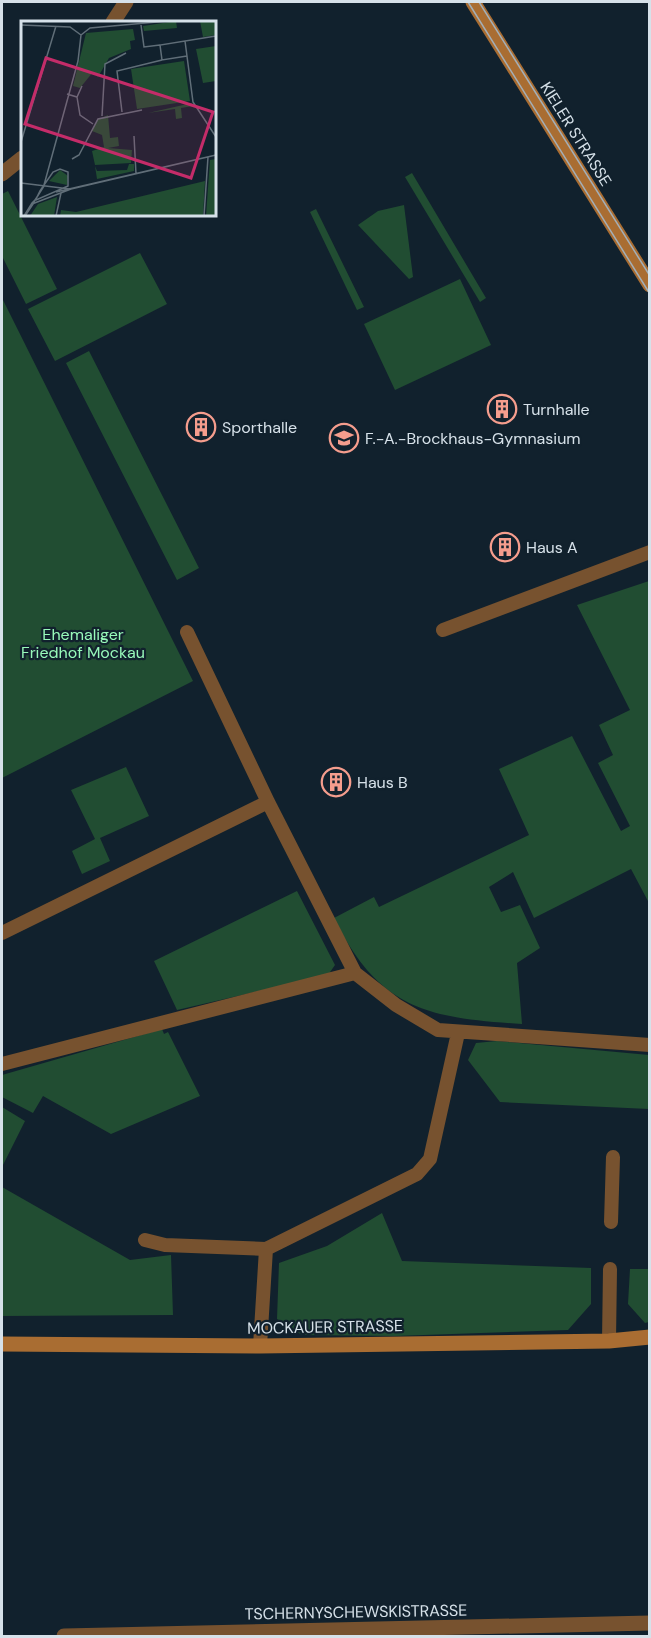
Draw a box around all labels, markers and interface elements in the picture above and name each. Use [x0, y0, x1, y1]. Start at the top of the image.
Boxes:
inset map [21, 21, 216, 216]
street label: KIELER STRASSE [536, 78, 616, 190]
building icon: Turnhalle [486, 393, 518, 425]
place label: Turnhalle [523, 399, 590, 420]
building icon: Sporthalle [185, 411, 217, 443]
place label: Sporthalle [222, 417, 297, 438]
school or university icon: F.-A.-Brockhaus-Gymnasium [328, 422, 360, 454]
place label: F.-A.-Brockhaus-Gymnasium [365, 428, 581, 449]
building icon: Haus A [489, 531, 521, 563]
place label: Haus A [526, 537, 578, 558]
park label: Ehemaliger Friedhof Mockau [21, 624, 145, 663]
building icon: Haus B [320, 766, 352, 798]
place label: Haus B [357, 772, 408, 793]
street label: MOCKAUER STRASSE [247, 1315, 403, 1339]
street label: TSCHERNYSCHEWSKISTRASSE [245, 1600, 467, 1624]

